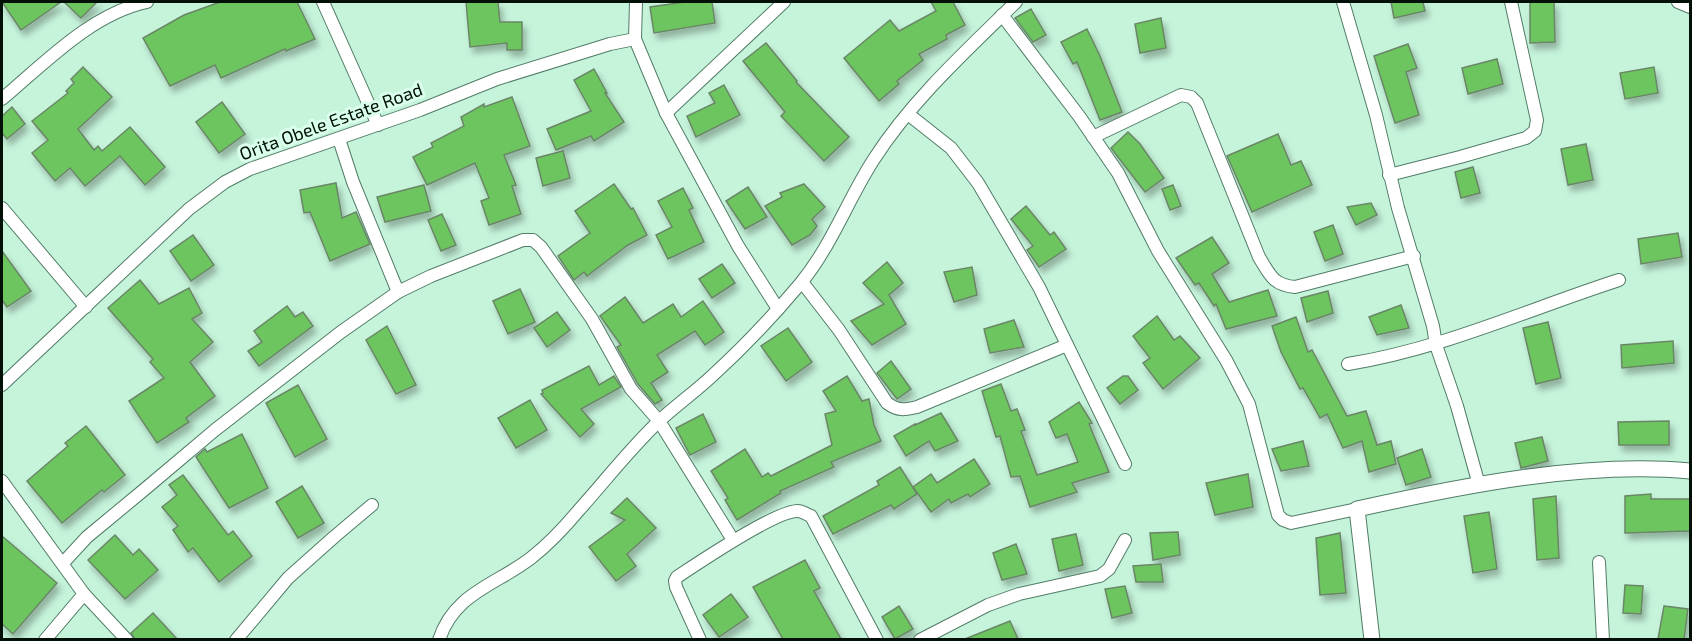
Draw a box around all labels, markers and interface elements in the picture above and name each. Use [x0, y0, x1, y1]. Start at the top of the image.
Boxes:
street label: Orita Obele Estate Road [236, 78, 425, 164]

